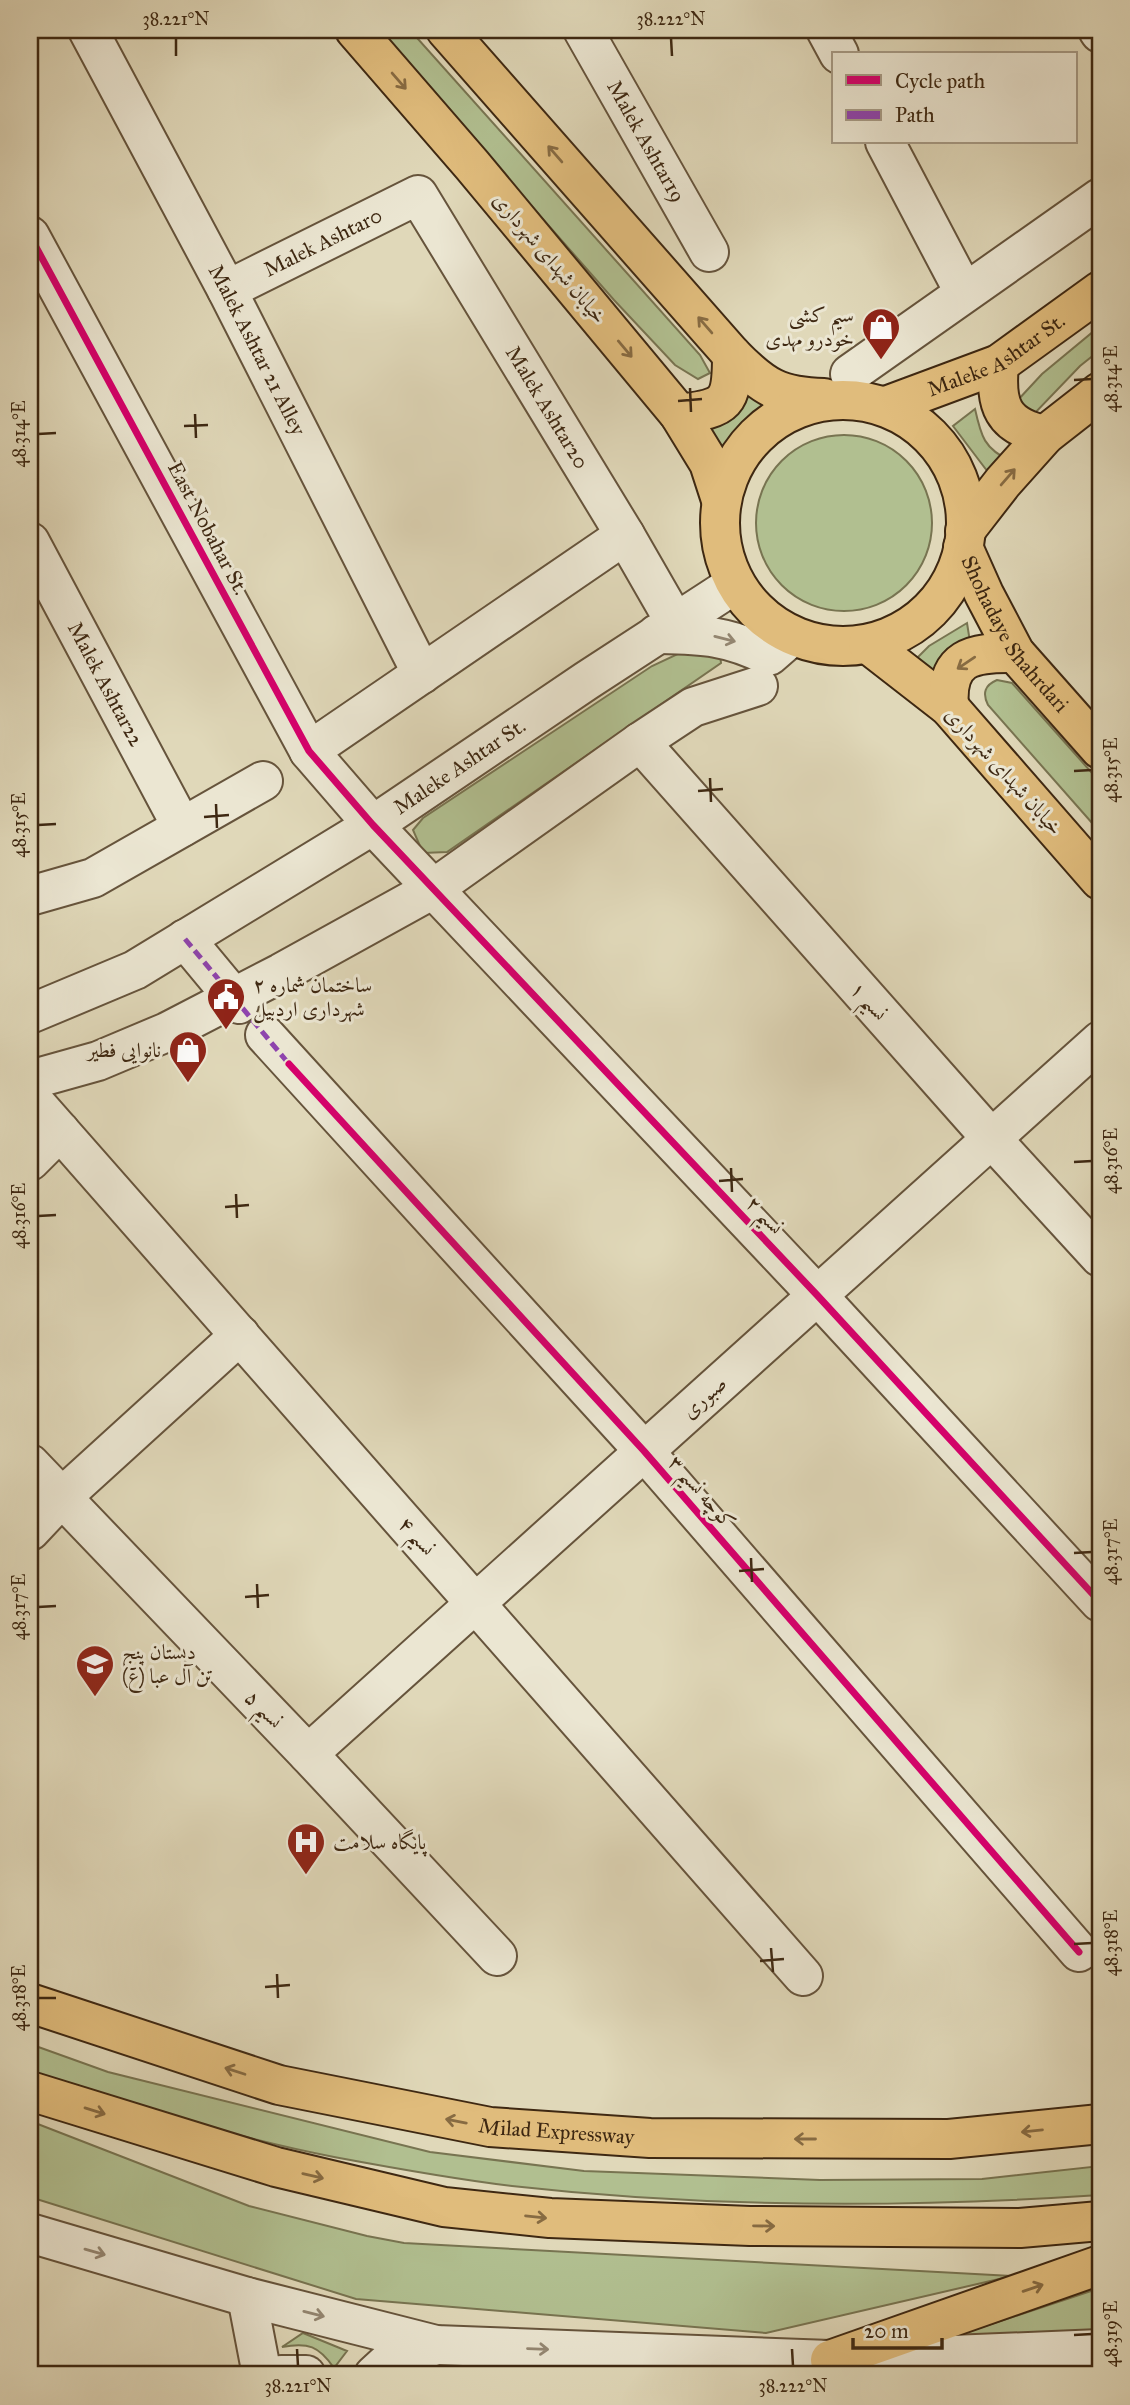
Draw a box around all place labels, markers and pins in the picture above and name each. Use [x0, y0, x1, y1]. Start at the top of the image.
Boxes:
place label: سیم کشی خودرو مهدی [765, 302, 854, 353]
shop icon: سیم کشی خودرو مهدی [860, 306, 902, 361]
place label: ساختمان شماره ۲ شهرداری اردبیل [253, 972, 372, 1024]
public building icon: ساختمان شماره ۲ شهرداری اردبیل [205, 976, 247, 1031]
shop icon: نانوایی فطیر [167, 1029, 209, 1084]
place label: نانوایی فطیر [85, 1037, 161, 1064]
place label: دبستان پنج تن آل عبا (ع) [122, 1639, 213, 1694]
school or university icon: دبستان پنج تن آل عبا (ع) [74, 1643, 116, 1698]
hospital icon: پایگاه سلامت [285, 1821, 327, 1876]
place label: پایگاه سلامت [333, 1829, 427, 1857]

